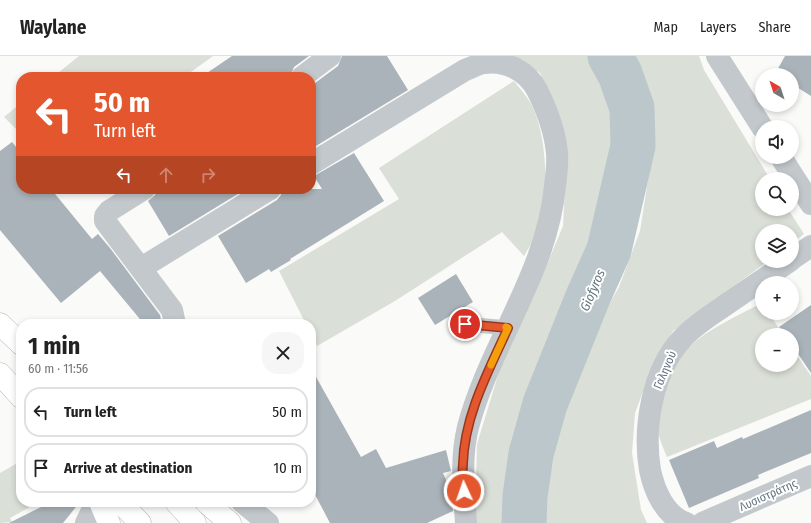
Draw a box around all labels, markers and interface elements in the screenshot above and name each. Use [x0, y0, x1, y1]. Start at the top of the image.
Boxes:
text: Waylane [20, 16, 86, 39]
text: Map [654, 19, 678, 36]
text: Layers [700, 19, 736, 36]
text: Share [758, 19, 791, 36]
north arrow [755, 68, 799, 112]
map controls [755, 68, 799, 372]
text: 50 m [94, 86, 150, 119]
icon: left [28, 88, 80, 140]
text: Turn left [94, 120, 156, 142]
button: sound [755, 120, 799, 164]
icon: left [113, 164, 135, 186]
icon: ahead [155, 164, 177, 186]
icon: right [197, 164, 219, 186]
button: search [755, 172, 799, 216]
button: layers [755, 224, 799, 268]
water label: Giofyros [577, 267, 608, 313]
button: + [755, 276, 799, 320]
pin [448, 307, 482, 341]
icon: arrive [454, 313, 476, 335]
button: − [755, 328, 799, 372]
text: 1 min [28, 332, 80, 360]
button: close [262, 332, 304, 374]
street label: Γαληνού [651, 349, 679, 391]
text: 60 m · 11:56 [28, 361, 88, 376]
icon: left [30, 401, 52, 423]
text: Turn left [64, 403, 117, 421]
text: 50 m [272, 403, 302, 421]
icon: arrive [30, 457, 52, 479]
text: Arrive at destination [64, 459, 192, 477]
text: 10 m [273, 459, 302, 477]
position arrow [443, 470, 485, 512]
street label: Λυσιστράτης [737, 476, 799, 514]

